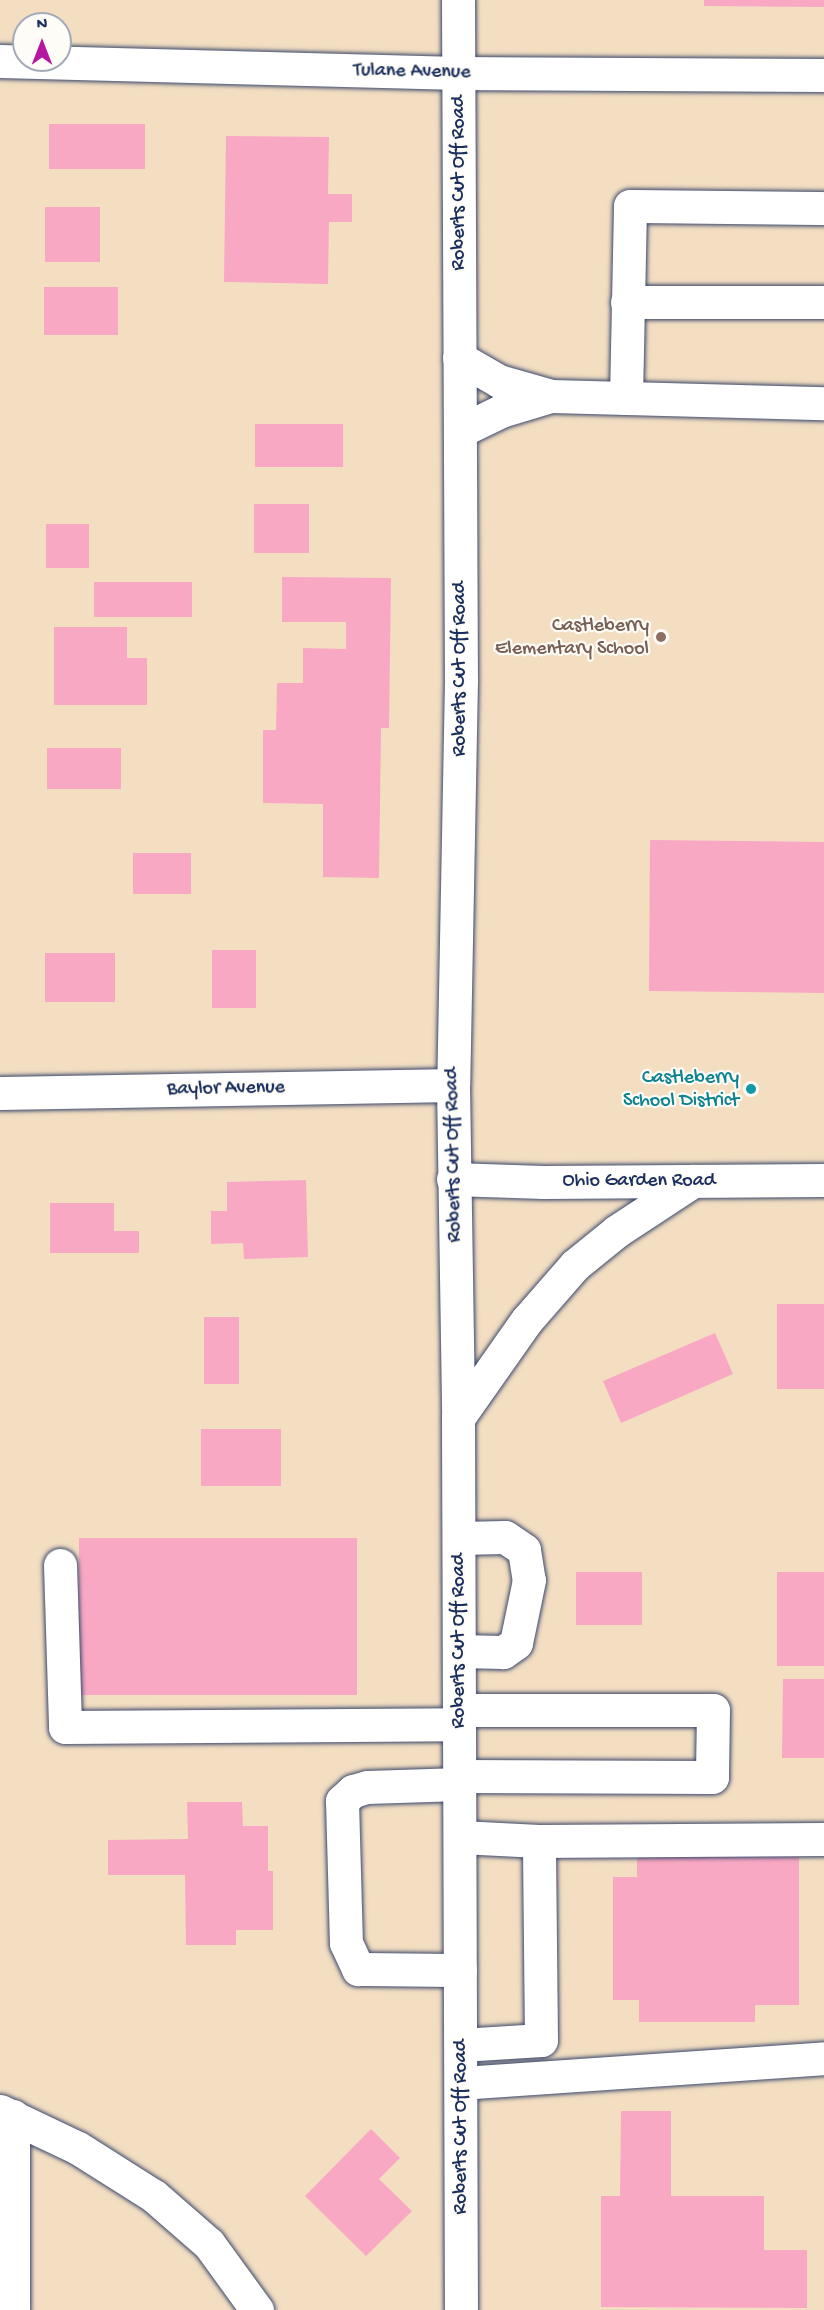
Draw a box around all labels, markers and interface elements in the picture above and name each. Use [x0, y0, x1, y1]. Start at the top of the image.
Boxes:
north arrow [12, 12, 72, 72]
text: N [37, 16, 47, 35]
street label: Tulane Avenue [353, 59, 471, 85]
street label: Roberts Cut Off Road [447, 96, 471, 270]
street label: Roberts Cut Off Road [448, 582, 472, 756]
place label: Castleberry Elementary School [495, 614, 649, 661]
marker: Castleberry Elementary School [654, 630, 668, 644]
place label: Castleberry School District [623, 1066, 739, 1113]
street label: Roberts Cut Off Road [440, 1067, 468, 1243]
street label: Baylor Avenue [167, 1076, 285, 1102]
marker: Castleberry School District [744, 1082, 758, 1096]
street label: Ohio Garden Road [563, 1169, 715, 1193]
street label: Roberts Cut Off Road [447, 1554, 471, 1728]
street label: Roberts Cut Off Road [449, 2040, 473, 2214]

